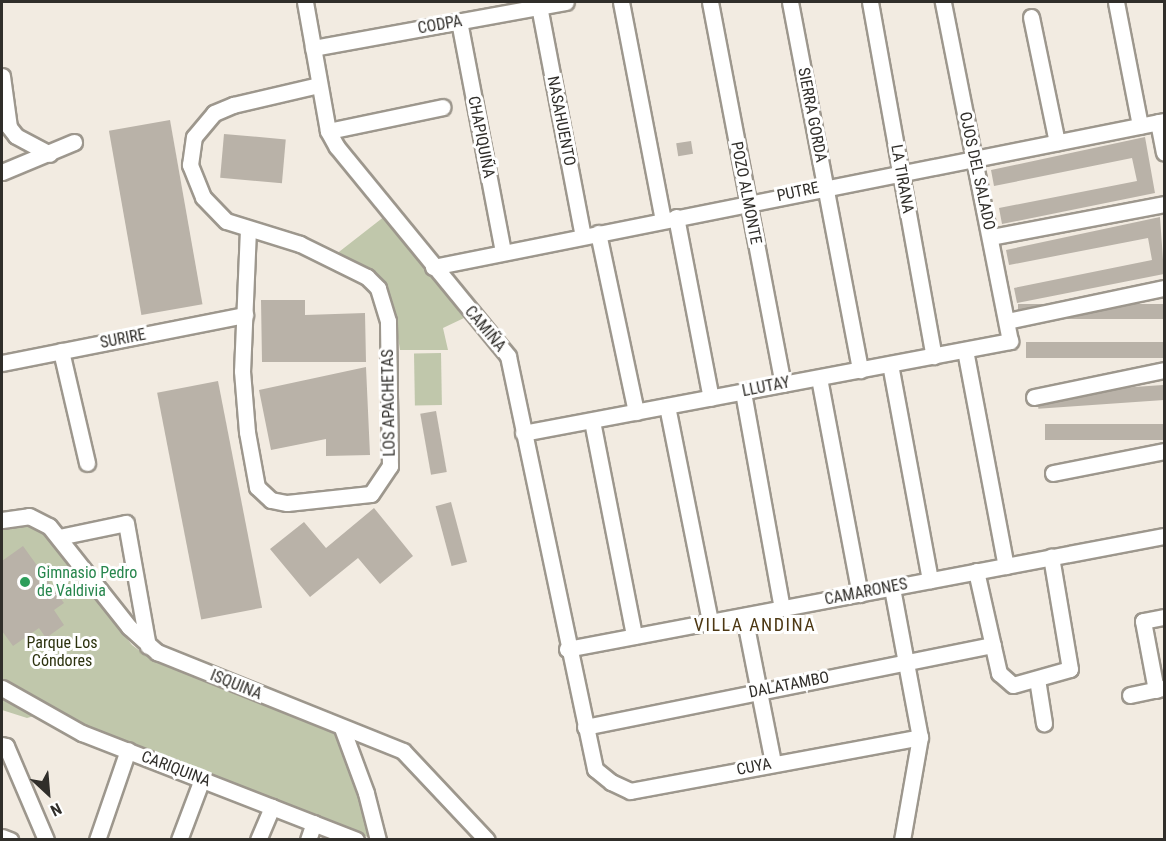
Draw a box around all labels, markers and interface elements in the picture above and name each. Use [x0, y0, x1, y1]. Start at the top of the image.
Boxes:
street label: CODPA [416, 12, 464, 38]
street label: SIERRA GORDA [793, 66, 831, 164]
street label: NASAHUENTO [543, 74, 579, 168]
street label: CHAPIQUIÑA [464, 94, 498, 180]
street label: OJOS DEL SALADO [955, 110, 999, 232]
street label: POZO ALMONTE [727, 140, 765, 246]
street label: LA TIRANA [886, 143, 918, 215]
street label: PUTRE [775, 178, 821, 206]
street label: CAMIÑA [460, 302, 510, 356]
street label: SURIRE [98, 325, 148, 353]
street label: LOS APACHETAS [378, 349, 400, 457]
street label: LLUTAY [740, 373, 792, 401]
place label: Gimnasio Pedro de Valdivia [37, 563, 137, 601]
marker: Gimnasio Pedro de Valdivia [18, 575, 32, 589]
street label: CAMARONES [823, 575, 909, 609]
district label: VILLA ANDINA [694, 614, 816, 636]
park label: Parque Los Cóndores [26, 633, 98, 671]
street label: ISQUINA [207, 666, 265, 704]
street label: DALATAMBO [747, 668, 831, 702]
street label: CARIQUINA [139, 747, 213, 791]
street label: CUYA [735, 754, 773, 780]
north arrow [18, 763, 78, 823]
text: N [48, 799, 65, 820]

